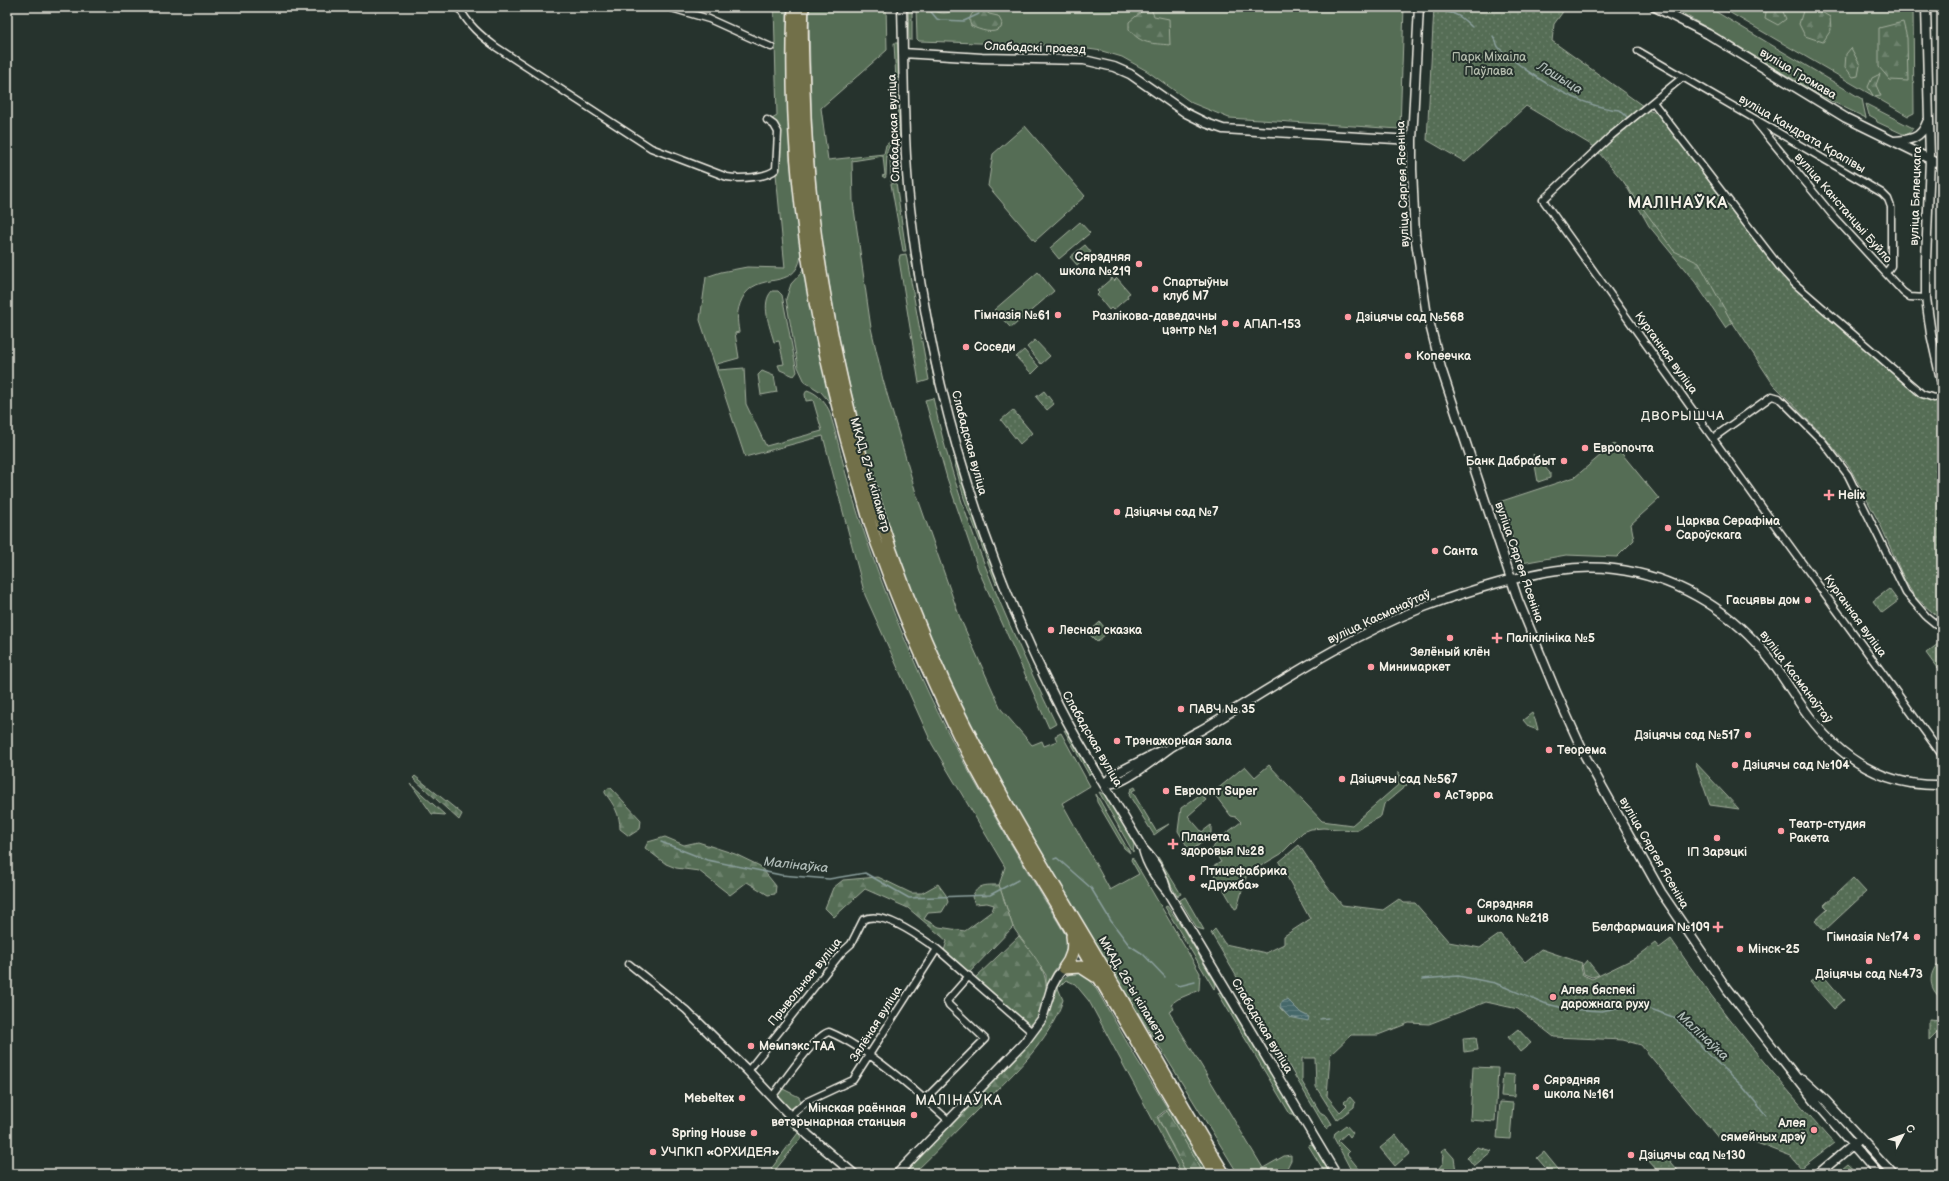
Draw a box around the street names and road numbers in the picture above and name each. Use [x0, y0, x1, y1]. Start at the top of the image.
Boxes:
street label: Слабадскі праезд [984, 39, 1087, 57]
street label: вуліца Громава [1757, 45, 1839, 103]
street label: Слабадская вуліца [885, 74, 903, 182]
street label: вуліца Кандрата Крапівы [1736, 92, 1868, 176]
street label: вуліца Сяргея Ясеніна [1393, 121, 1413, 247]
street label: вуліца Бялецкага [1907, 146, 1925, 246]
street label: вуліца Канстанцыі Буйло [1791, 150, 1895, 266]
street label: Курганная вуліца [1631, 309, 1701, 397]
street label: Слабадская вуліца [948, 389, 990, 497]
street label: МКАД, 27-ы кіламетр [846, 416, 894, 534]
street label: вуліца Сяргея Ясеніна [1491, 500, 1547, 624]
street label: Курганная вуліца [1820, 572, 1890, 660]
street label: вуліца Касманаўтаў [1325, 586, 1433, 647]
street label: вуліца Касманаўтаў [1756, 628, 1836, 727]
street label: Слабадская вуліца [1059, 689, 1125, 789]
street label: вуліца Сяргея Ясеніна [1616, 795, 1692, 911]
street label: МКАД, 26-ы кіламетр [1095, 934, 1169, 1044]
street label: Прывольная вуліца [765, 935, 845, 1029]
street label: Слабадская вуліца [1228, 976, 1296, 1076]
street label: Зялёная вуліца [847, 983, 905, 1065]

